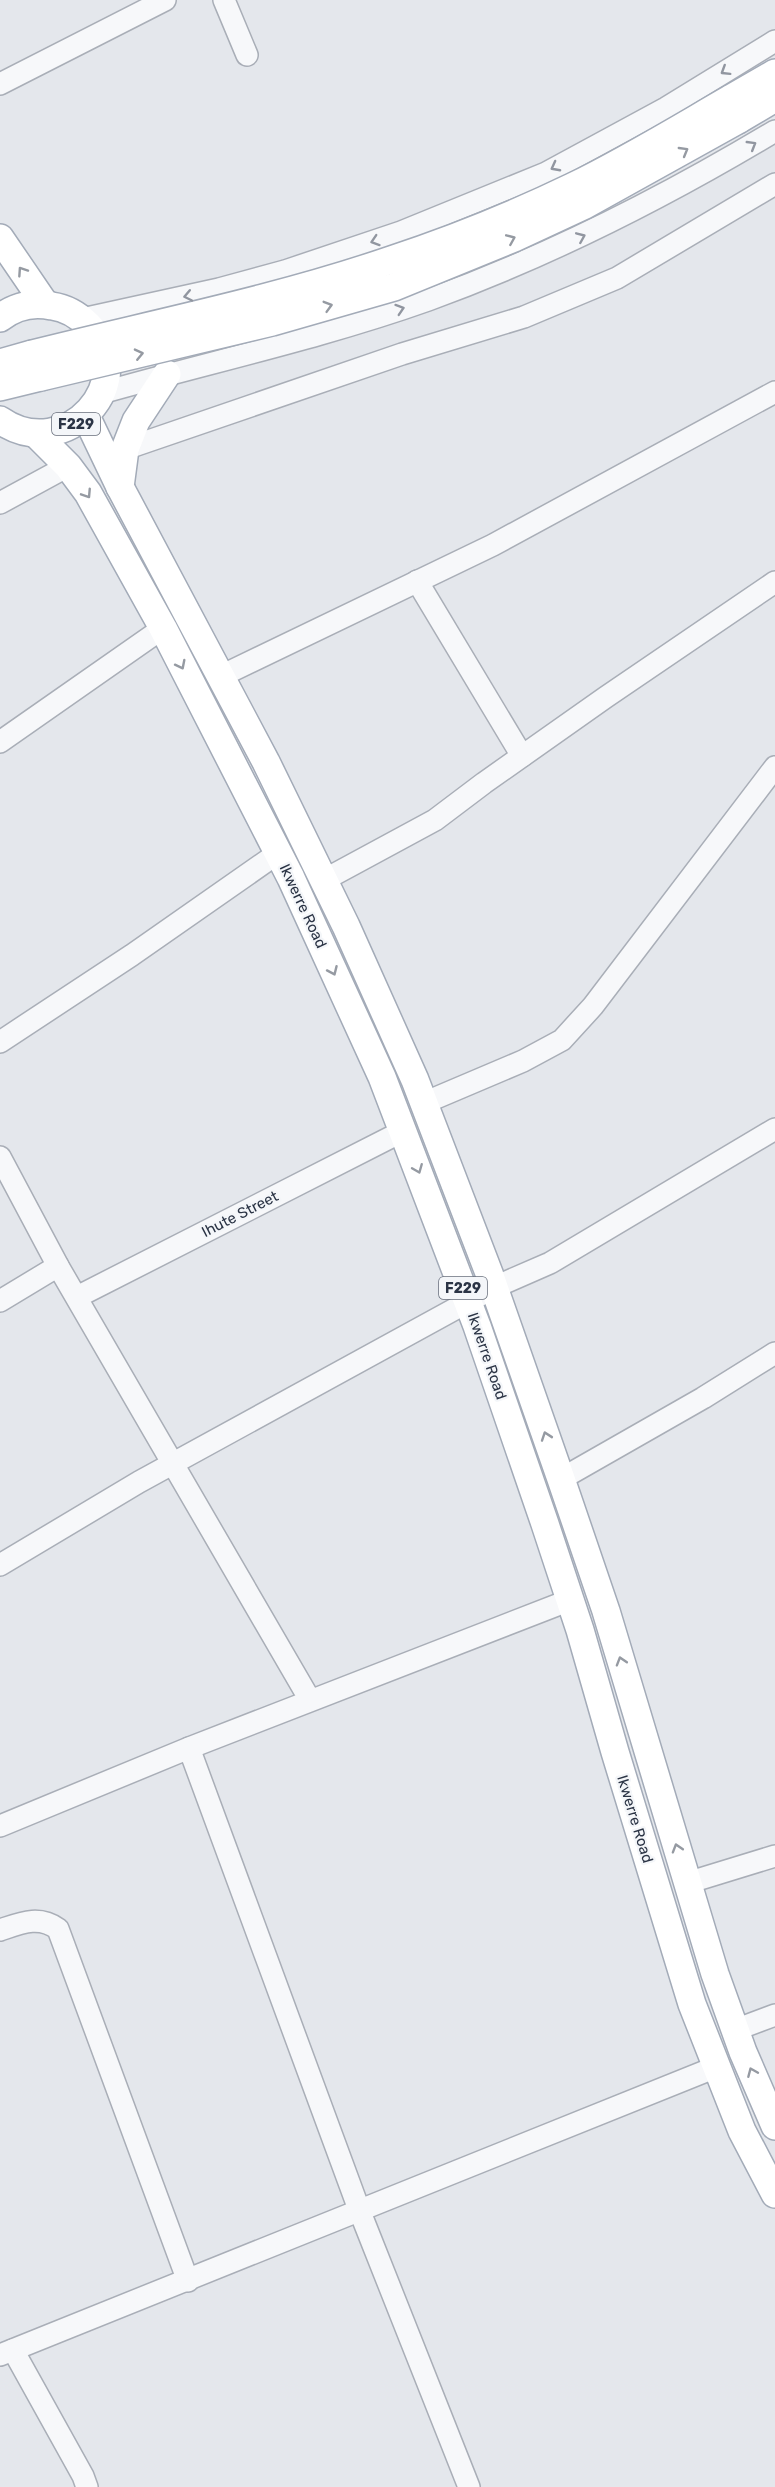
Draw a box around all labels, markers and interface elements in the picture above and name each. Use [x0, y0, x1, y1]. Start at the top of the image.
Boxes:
one-way arrow [721, 64, 731, 76]
one-way arrow [746, 140, 756, 152]
one-way arrow [678, 146, 688, 158]
one-way arrow [551, 160, 562, 171]
one-way arrow [574, 232, 585, 244]
one-way arrow [370, 234, 381, 246]
one-way arrow [504, 234, 515, 246]
one-way arrow [18, 267, 29, 278]
one-way arrow [183, 288, 193, 301]
one-way arrow [322, 301, 333, 313]
one-way arrow [394, 304, 405, 316]
one-way arrow [133, 348, 143, 361]
road number: F229 [52, 413, 100, 435]
one-way arrow [80, 488, 92, 498]
one-way arrow [174, 658, 186, 669]
street label: Ikwerre Road [276, 861, 330, 951]
one-way arrow [326, 964, 338, 975]
one-way arrow [411, 1163, 423, 1174]
street label: Ihute Street [199, 1187, 281, 1241]
road number: F229 [439, 1277, 487, 1299]
street label: Ikwerre Road [464, 1310, 510, 1402]
one-way arrow [541, 1431, 554, 1442]
one-way arrow [616, 1656, 628, 1667]
street label: Ikwerre Road [613, 1773, 657, 1865]
one-way arrow [672, 1843, 684, 1854]
one-way arrow [747, 2068, 759, 2079]

